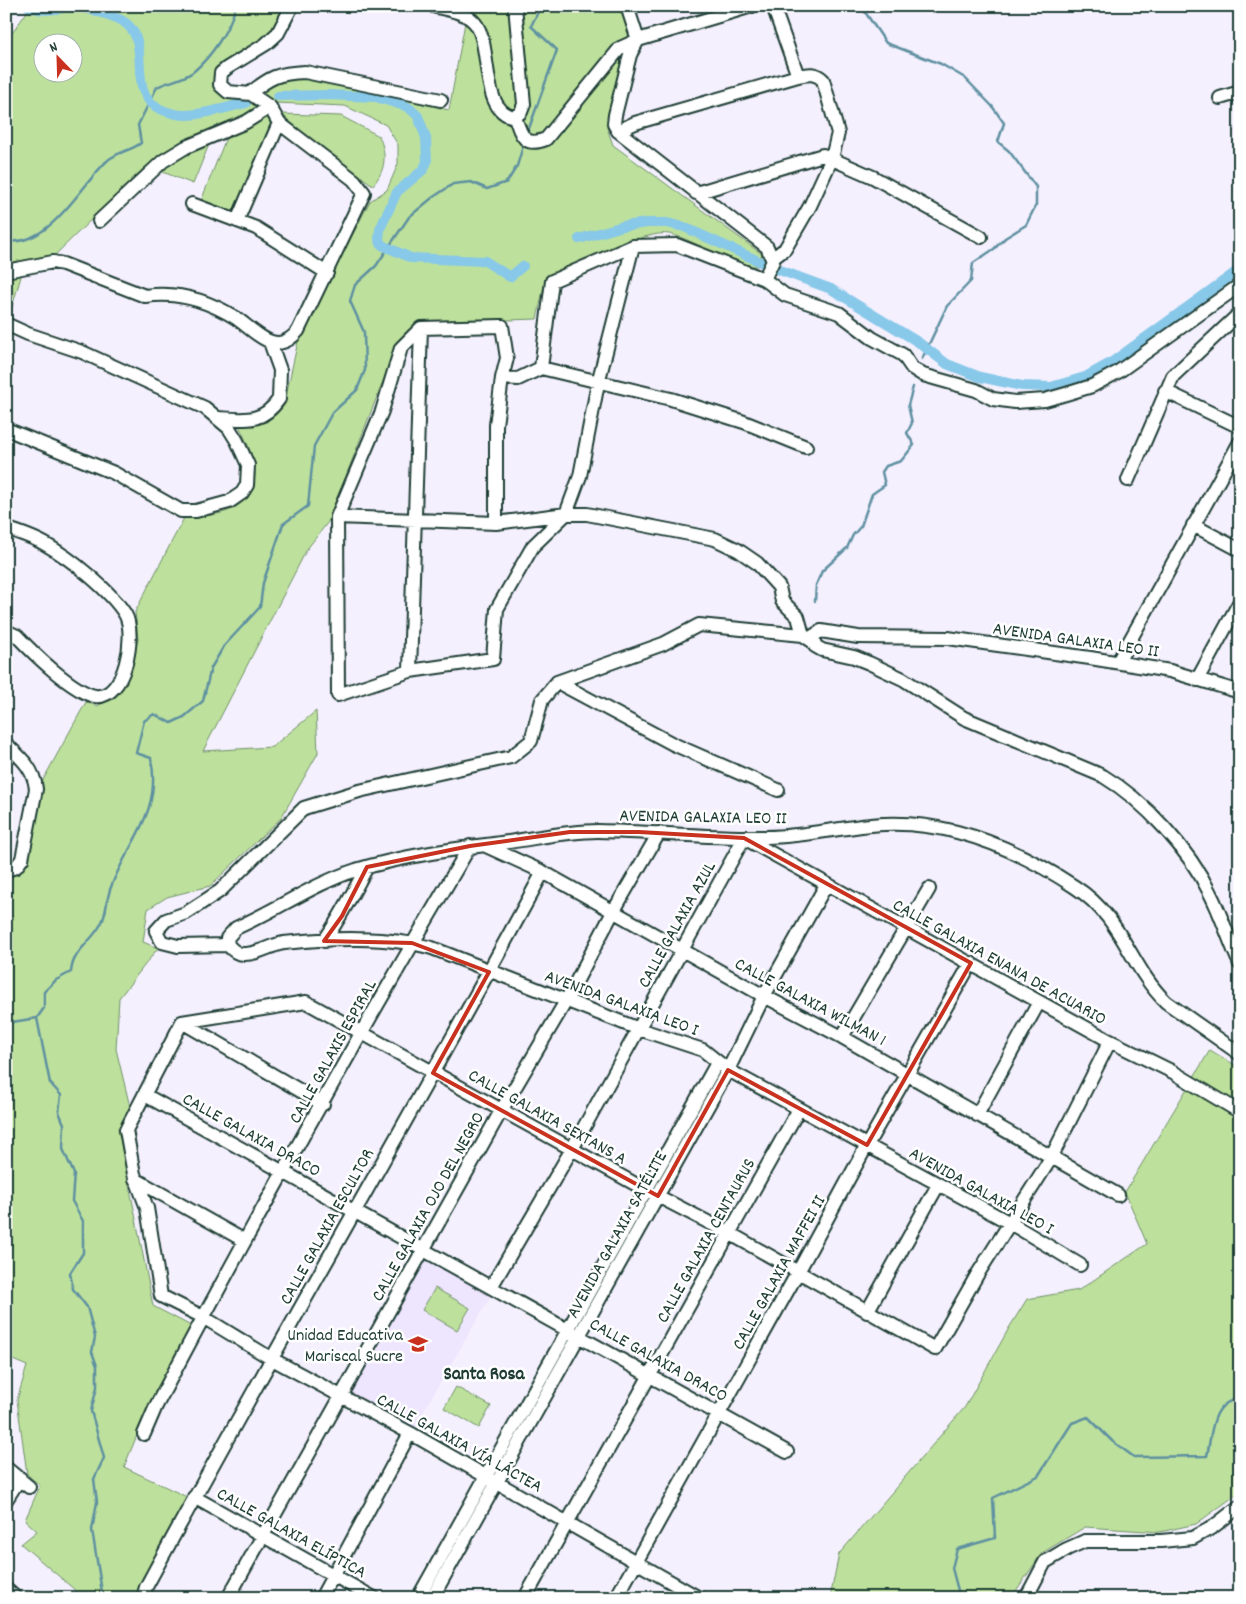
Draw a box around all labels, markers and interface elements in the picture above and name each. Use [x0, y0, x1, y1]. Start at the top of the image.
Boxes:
north arrow [32, 32, 82, 82]
text: N [47, 37, 61, 58]
street label: AVENIDA GALAXIA LEO II [991, 617, 1161, 666]
street label: AVENIDA GALAXIA LEO II [619, 805, 787, 832]
street label: CALLE GALAXIA AZUL [633, 857, 724, 993]
street label: CALLE GALAXIA ENANA DE ACUARIO [887, 894, 1110, 1033]
street label: CALLE GALAXIA WILMAN 1 [730, 953, 890, 1054]
street label: AVENIDA GALAXIA LEO I [541, 965, 702, 1044]
street label: CALLE GALAXIS ESPIRAL [284, 975, 385, 1129]
street label: CALLE GALAXIA SEXTANS A [463, 1064, 631, 1172]
street label: CALLE GALAXIA DRACO [177, 1088, 325, 1185]
street label: CALLE GALAXIA OJO DEL NEGRO [367, 1108, 492, 1307]
street label: AVENIDA GALAXIA LEO I [904, 1142, 1058, 1243]
street label: CALLE GALAXIA ESCULTOR [275, 1145, 382, 1310]
street label: AVENIDA GALAXIA SATÉLITE [562, 1147, 675, 1323]
street label: CALLE GALAXIA CENTAURUS [651, 1154, 763, 1328]
street label: CALLE GALAXIA MAFFEI II [727, 1191, 833, 1355]
street label: CALLE GALAXIA DRACO [584, 1313, 732, 1410]
place label: Unidad Educativa Mariscal Sucre [287, 1324, 404, 1370]
school or university icon: Unidad Educativa Mariscal Sucre [407, 1333, 429, 1355]
district label: Santa Rosa [444, 1362, 526, 1389]
street label: CALLE GALAXIA VÍA LÁCTEA [371, 1388, 546, 1500]
street label: CALLE GALAXIA ELÍPTICA [211, 1483, 370, 1586]

